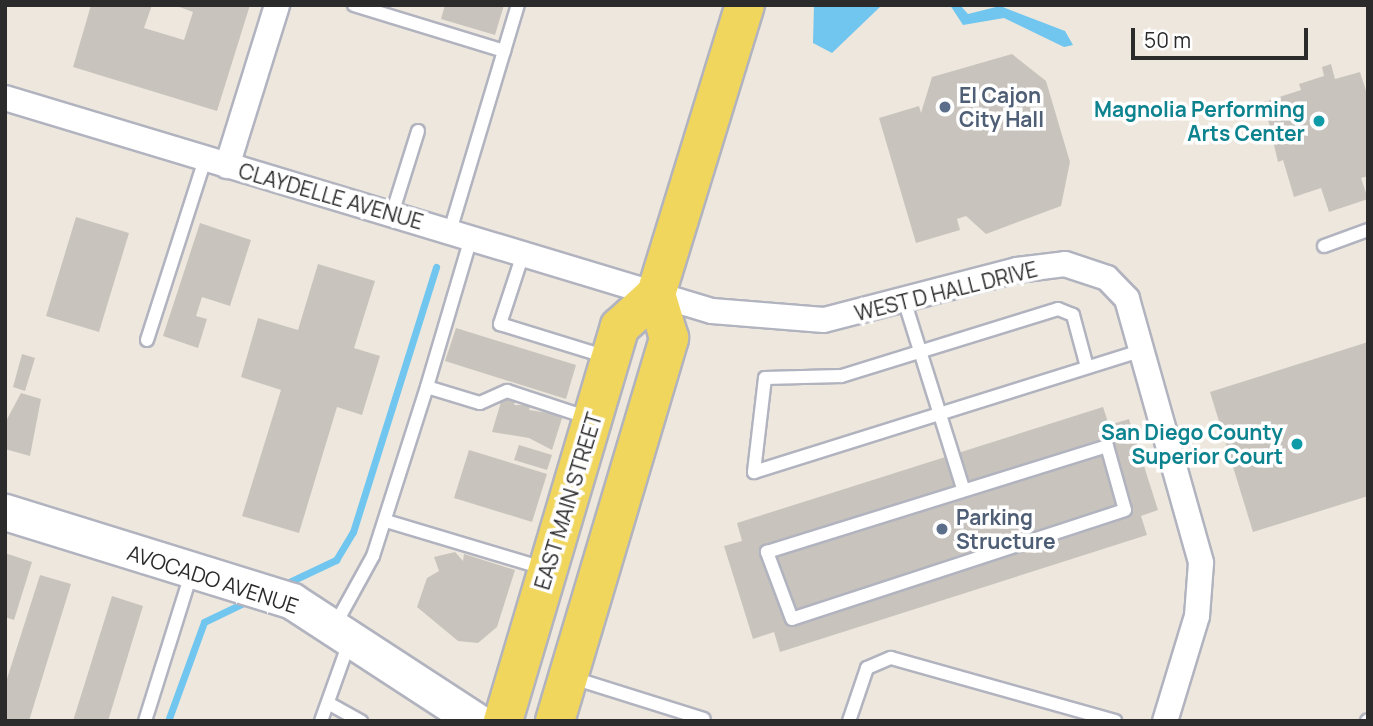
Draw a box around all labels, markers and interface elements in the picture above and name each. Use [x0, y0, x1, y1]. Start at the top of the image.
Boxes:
scale bar [1135, 14, 1312, 58]
text: 50 m [1144, 26, 1191, 54]
place label: El Cajon City Hall [959, 82, 1044, 132]
place label: Magnolia Performing Arts Center [1094, 96, 1305, 146]
marker: El Cajon City Hall [937, 99, 953, 115]
marker: Magnolia Performing Arts Center [1311, 113, 1327, 129]
street label: CLAYDELLE AVENUE [236, 158, 426, 234]
street label: WEST D HALL DRIVE [851, 256, 1041, 326]
street label: EAST MAIN STREET [529, 409, 607, 593]
place label: San Diego County Superior Court [1101, 419, 1283, 469]
marker: San Diego County Superior Court [1289, 436, 1305, 452]
place label: Parking Structure [956, 504, 1056, 554]
marker: Parking Structure [934, 521, 950, 537]
street label: AVOCADO AVENUE [124, 539, 302, 619]

